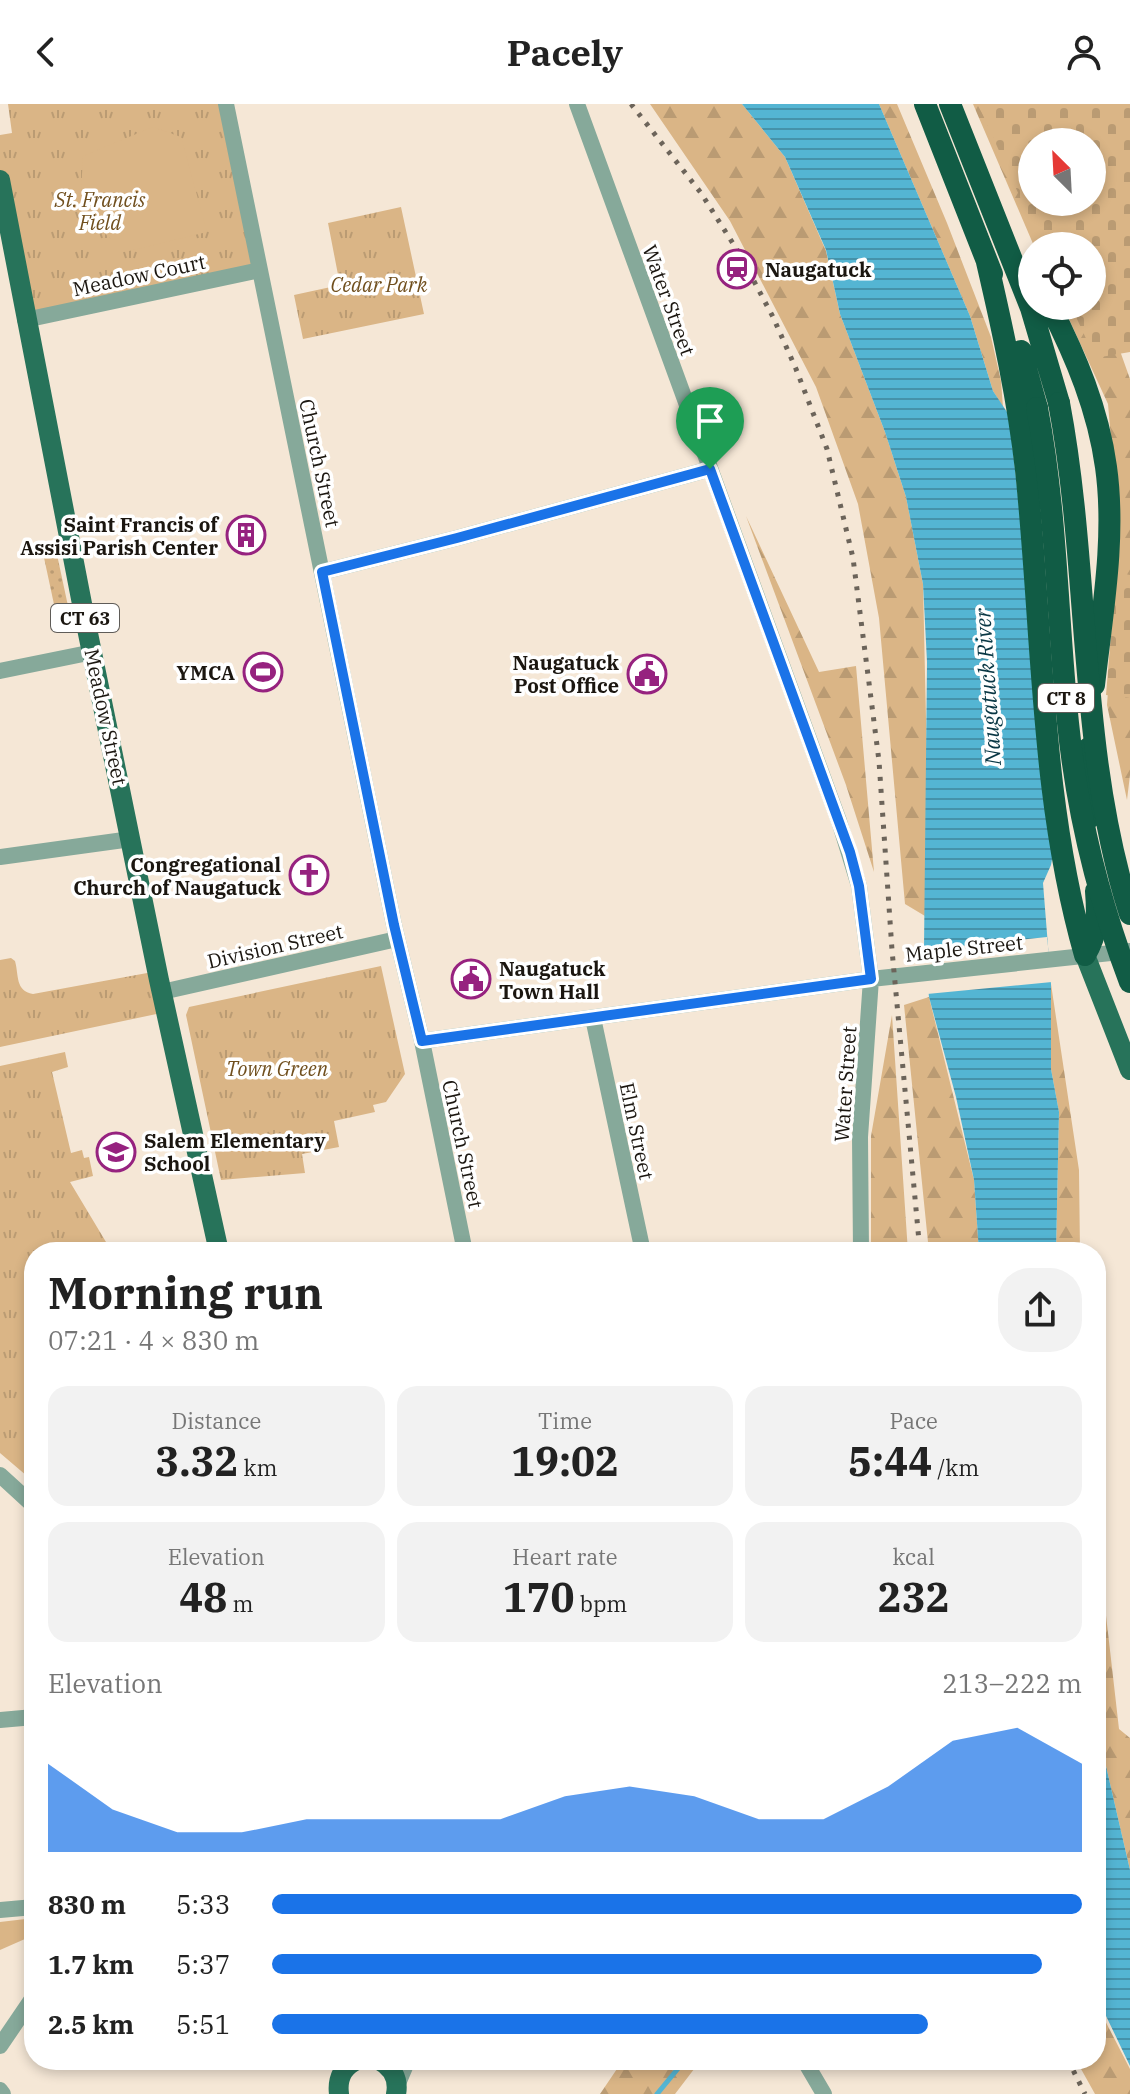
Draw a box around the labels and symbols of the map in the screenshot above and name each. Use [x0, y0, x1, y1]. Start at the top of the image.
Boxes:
north arrow [1018, 128, 1106, 216]
park label: St. Francis Field [54, 186, 146, 236]
street label: Water Street [636, 241, 702, 359]
street label: Meadow Court [70, 248, 208, 302]
station icon: Naugatuck [716, 248, 758, 290]
place label: Naugatuck [765, 256, 872, 283]
park label: Cedar Park [331, 271, 428, 298]
pin [676, 387, 744, 469]
street label: Church Street [293, 396, 347, 530]
place label: Saint Francis of Assisi Parish Center [20, 511, 220, 561]
building icon: Saint Francis of Assisi Parish Center [225, 514, 267, 556]
road number: CT 63 [51, 604, 119, 632]
water label: Naugatuck River [967, 606, 1007, 767]
street label: Meadow Street [78, 646, 134, 788]
place label: Naugatuck Post Office [513, 649, 620, 699]
sports icon: YMCA [242, 651, 284, 693]
public building icon: Naugatuck Post Office [626, 653, 668, 695]
place label: YMCA [176, 659, 235, 686]
road number: CT 8 [1038, 684, 1094, 712]
place label: Congregational Church of Naugatuck [73, 851, 282, 901]
church icon: Congregational Church of Naugatuck [288, 854, 330, 896]
street label: Division Street [205, 917, 345, 975]
street label: Maple Street [904, 928, 1024, 968]
place label: Naugatuck Town Hall [499, 955, 606, 1005]
public building icon: Naugatuck Town Hall [450, 958, 492, 1000]
street label: Water Street [827, 1025, 863, 1143]
park label: Town Green [226, 1055, 329, 1082]
street label: Church Street [436, 1077, 490, 1211]
street label: Elm Street [614, 1080, 660, 1182]
place label: Salem Elementary School [144, 1127, 326, 1177]
school or university icon: Salem Elementary School [95, 1131, 137, 1173]

